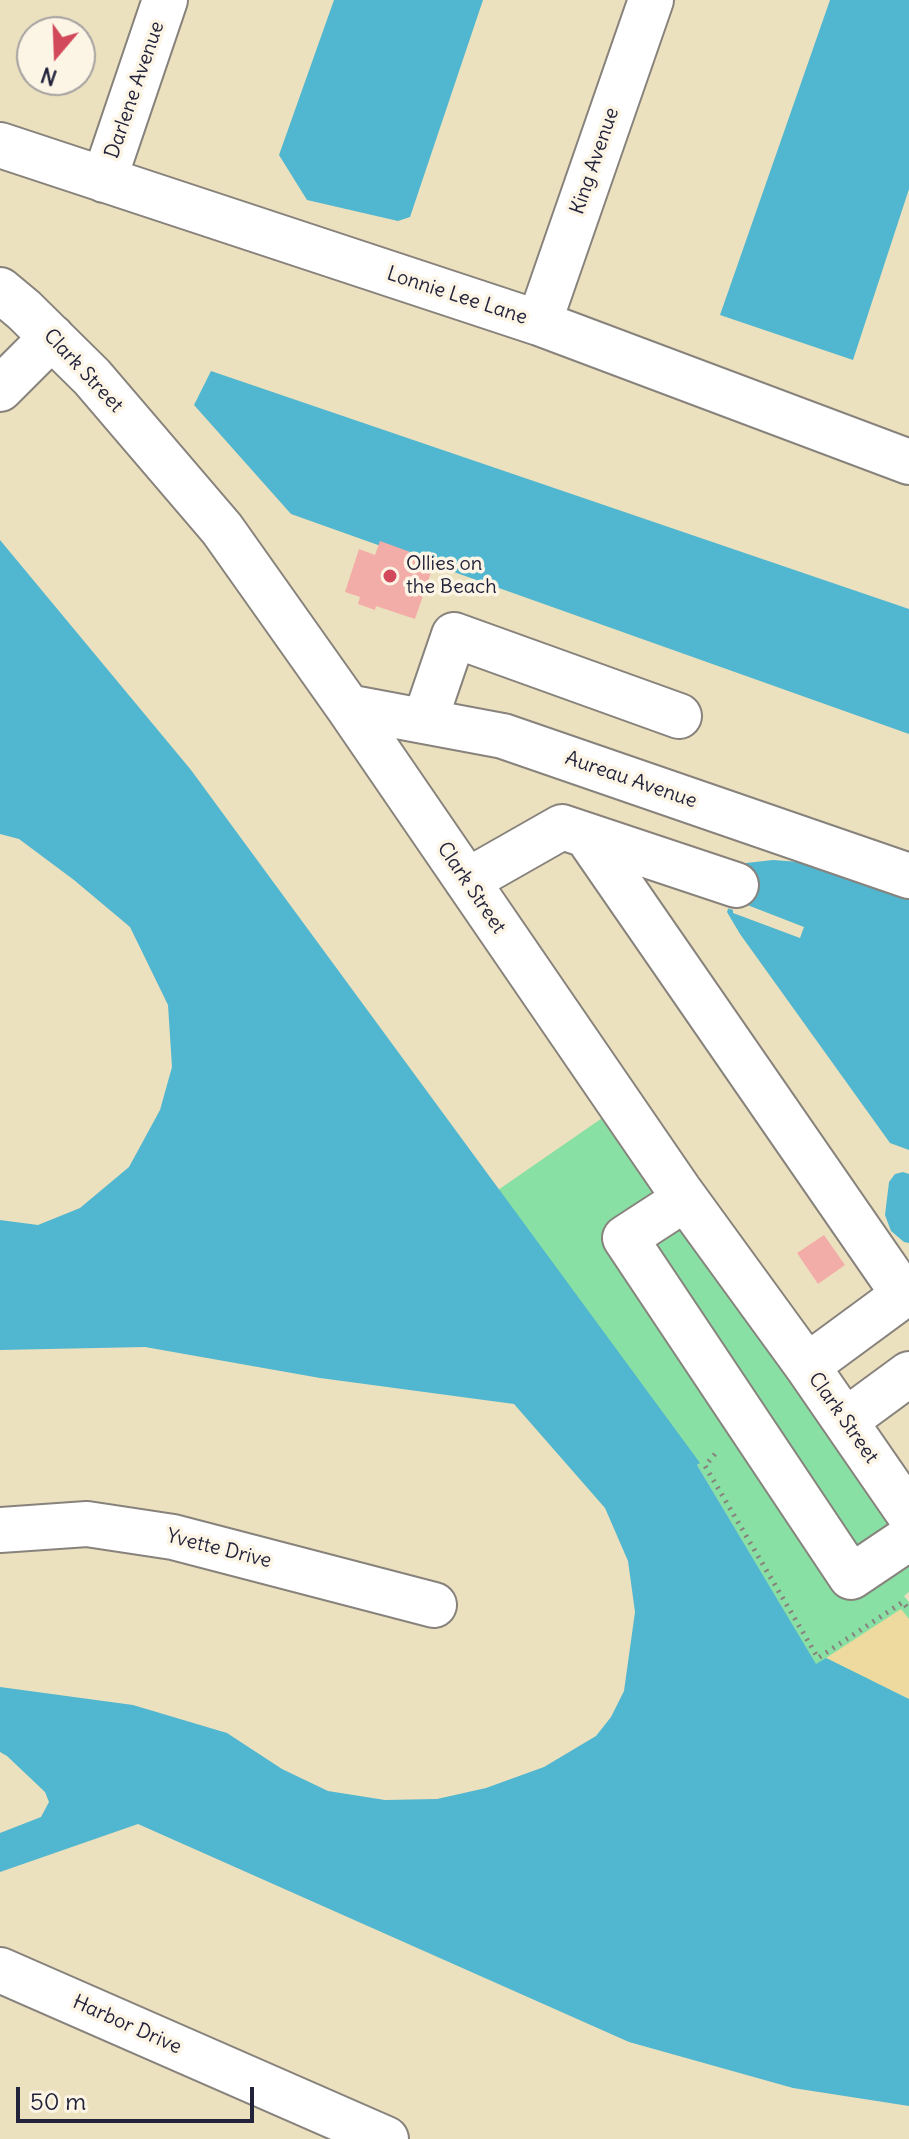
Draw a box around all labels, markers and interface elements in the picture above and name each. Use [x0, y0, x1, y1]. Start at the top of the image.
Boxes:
north arrow [16, 16, 96, 96]
street label: Darlene Avenue [100, 18, 170, 162]
text: N [37, 61, 61, 93]
street label: King Avenue [566, 104, 624, 218]
street label: Lonnie Lee Lane [384, 262, 530, 330]
street label: Clark Street [38, 324, 128, 418]
place label: Ollies on the Beach [406, 552, 497, 599]
marker: Ollies on the Beach [381, 567, 399, 585]
street label: Aureau Avenue [562, 746, 700, 814]
street label: Clark Street [432, 838, 510, 938]
street label: Clark Street [803, 1368, 883, 1468]
street label: Yvette Drive [164, 1524, 274, 1574]
street label: Harbor Drive [69, 1990, 185, 2060]
scale bar [20, 2071, 258, 2121]
text: 50 m [30, 2086, 86, 2116]

